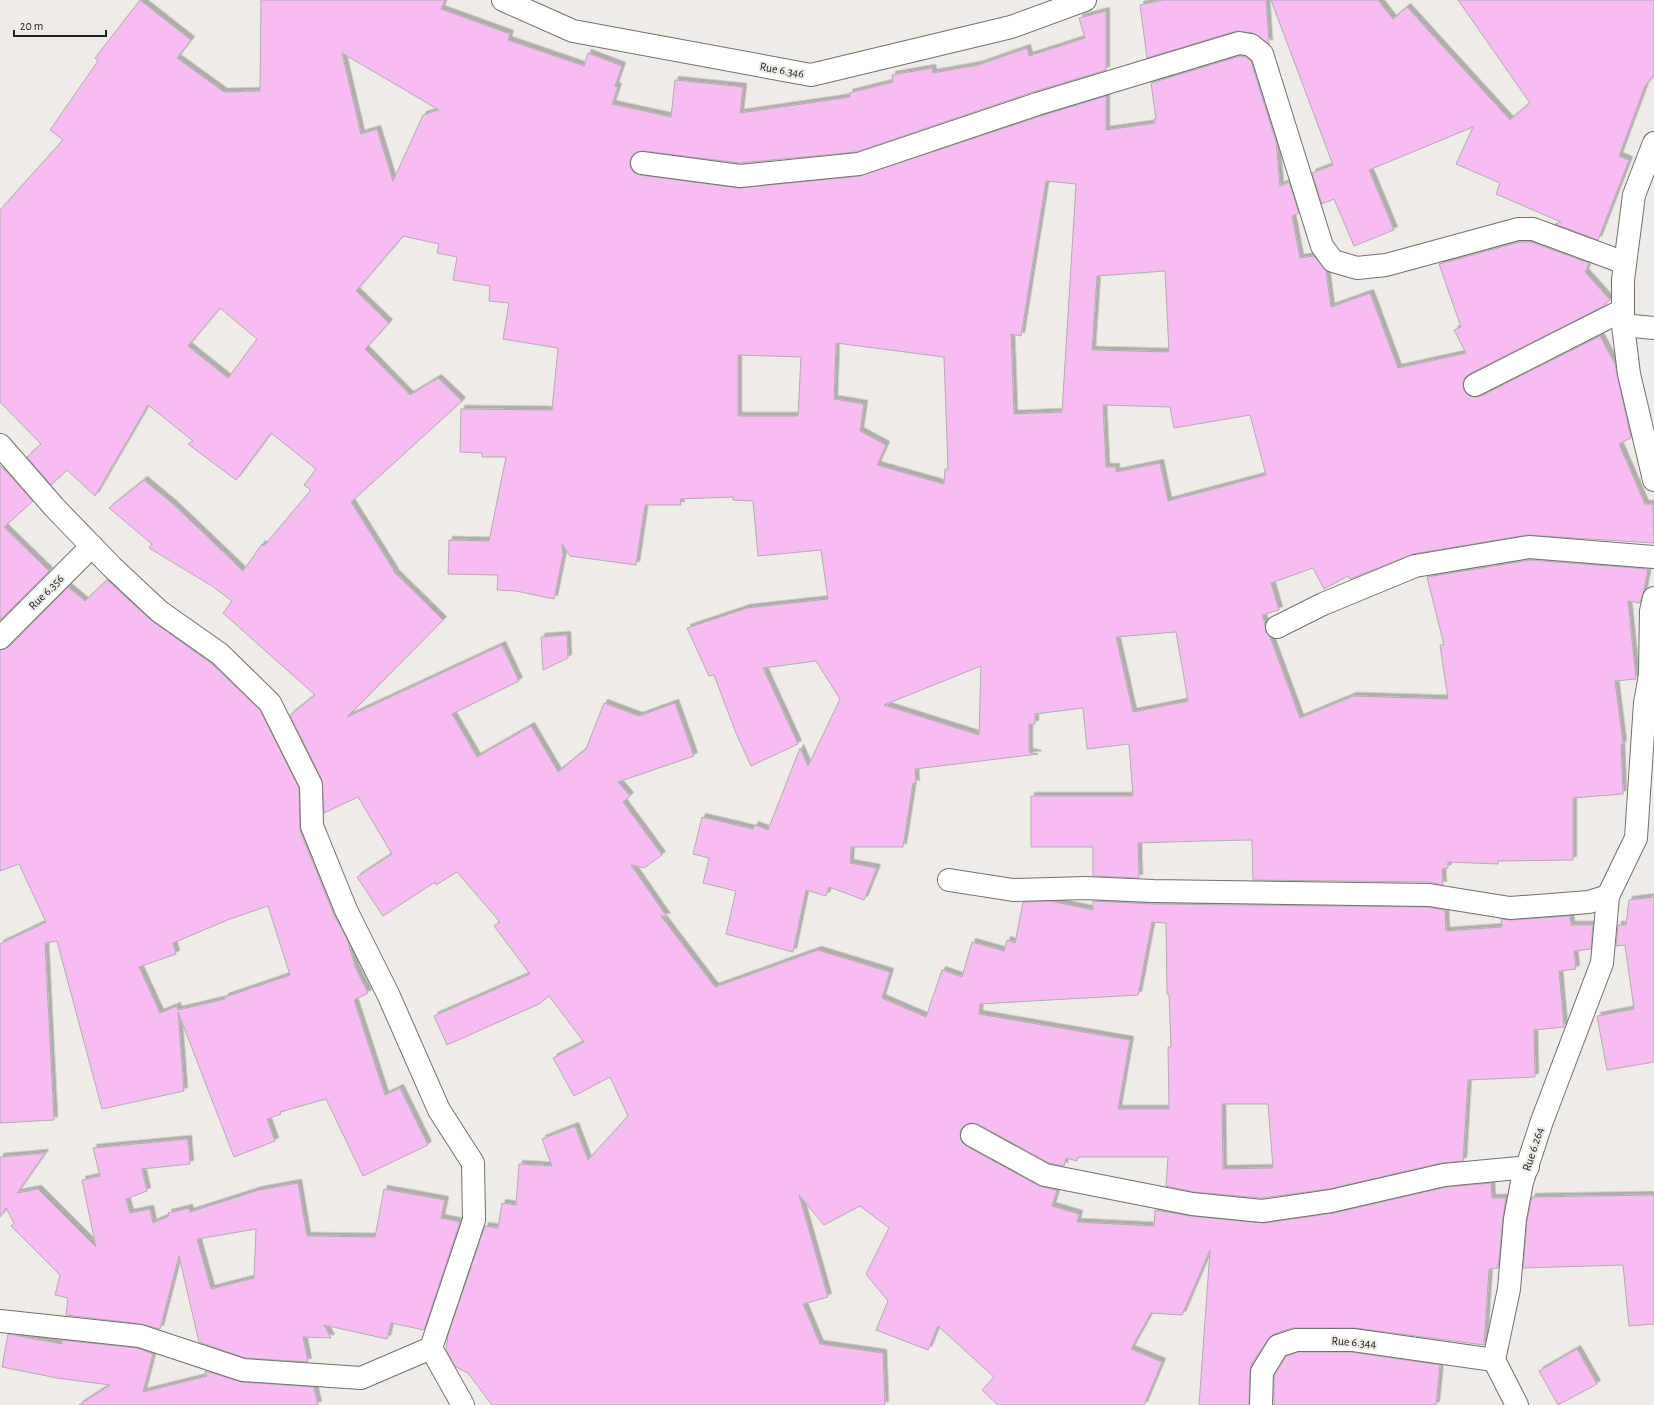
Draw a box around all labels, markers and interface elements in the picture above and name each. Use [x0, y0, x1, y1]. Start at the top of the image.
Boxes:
scale bar [14, 12, 106, 38]
text: 20 m [20, 20, 43, 32]
street label: Rue 6.346 [759, 60, 805, 80]
street label: Rue 6.356 [26, 572, 66, 612]
street label: Rue 6.264 [1520, 1125, 1546, 1172]
street label: Rue 6.344 [1331, 1334, 1377, 1350]

